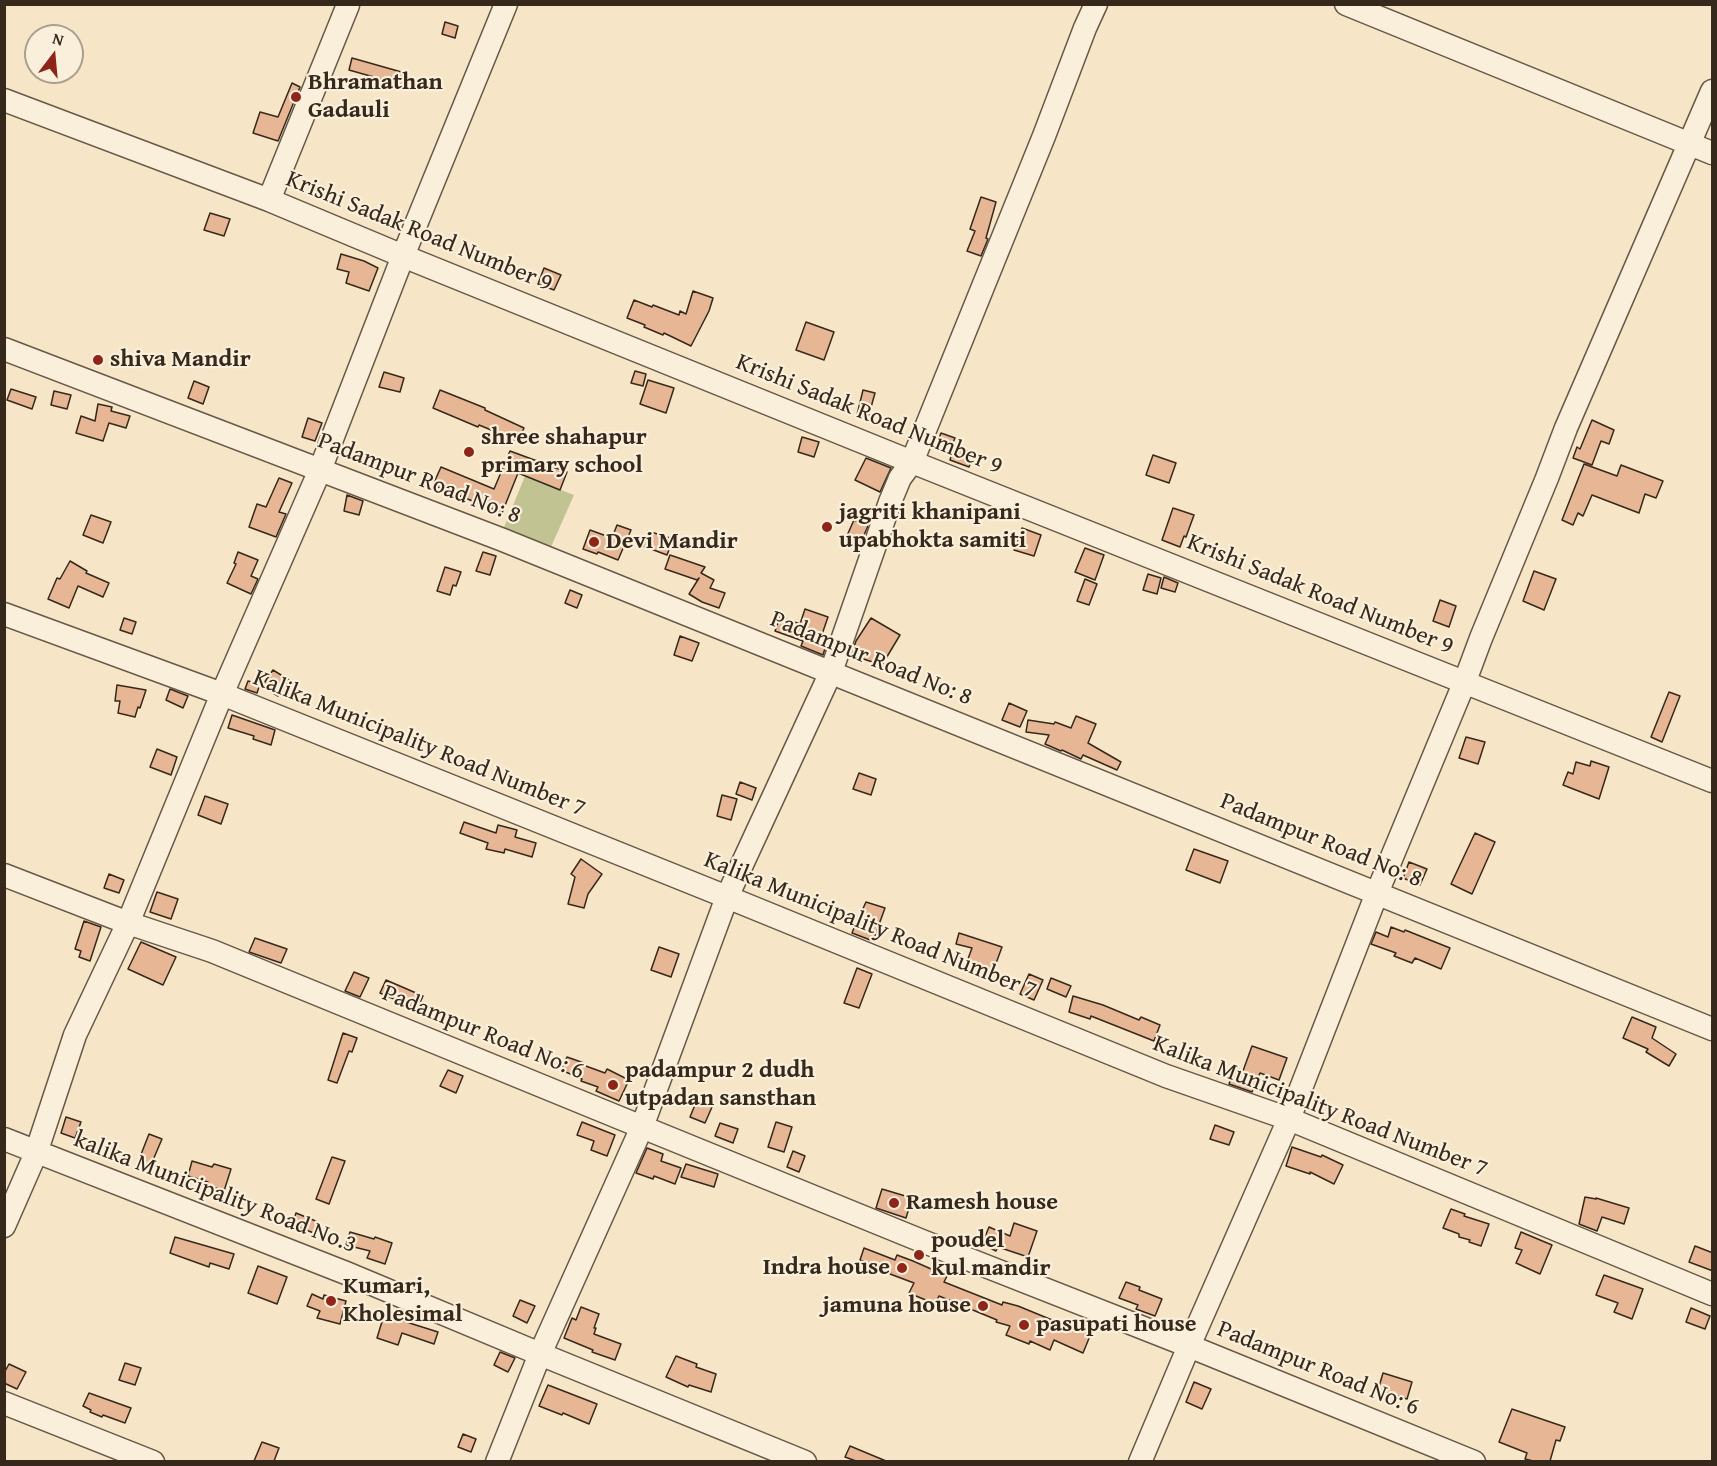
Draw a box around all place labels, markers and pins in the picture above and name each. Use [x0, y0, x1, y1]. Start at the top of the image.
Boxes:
place label: Bhramathan Gadauli [308, 69, 443, 125]
marker: Bhramathan Gadauli [289, 90, 303, 104]
place label: shiva Mandir [110, 346, 251, 374]
marker: shiva Mandir [91, 353, 105, 367]
place label: shree shahapur primary school [481, 424, 647, 480]
marker: shree shahapur primary school [462, 445, 476, 459]
place label: jagriti khanipani upabhokta samiti [839, 499, 1026, 555]
marker: jagriti khanipani upabhokta samiti [820, 520, 834, 534]
place label: Devi Mandir [606, 528, 738, 556]
marker: Devi Mandir [587, 535, 601, 549]
place label: padampur 2 dudh utpadan sansthan [625, 1057, 816, 1113]
marker: padampur 2 dudh utpadan sansthan [606, 1078, 620, 1092]
place label: Ramesh house [906, 1189, 1058, 1217]
marker: Ramesh house [887, 1196, 901, 1210]
place label: poudel kul mandir [931, 1227, 1050, 1283]
marker: poudel kul mandir [912, 1248, 926, 1262]
place label: Indra house [763, 1254, 890, 1282]
marker: Indra house [895, 1261, 909, 1275]
place label: Kumari, Kholesimal [343, 1273, 462, 1329]
place label: jamuna house [823, 1292, 971, 1320]
marker: Kumari, Kholesimal [324, 1294, 338, 1308]
marker: jamuna house [976, 1299, 990, 1313]
place label: pasupati house [1036, 1311, 1197, 1339]
marker: pasupati house [1017, 1318, 1031, 1332]

